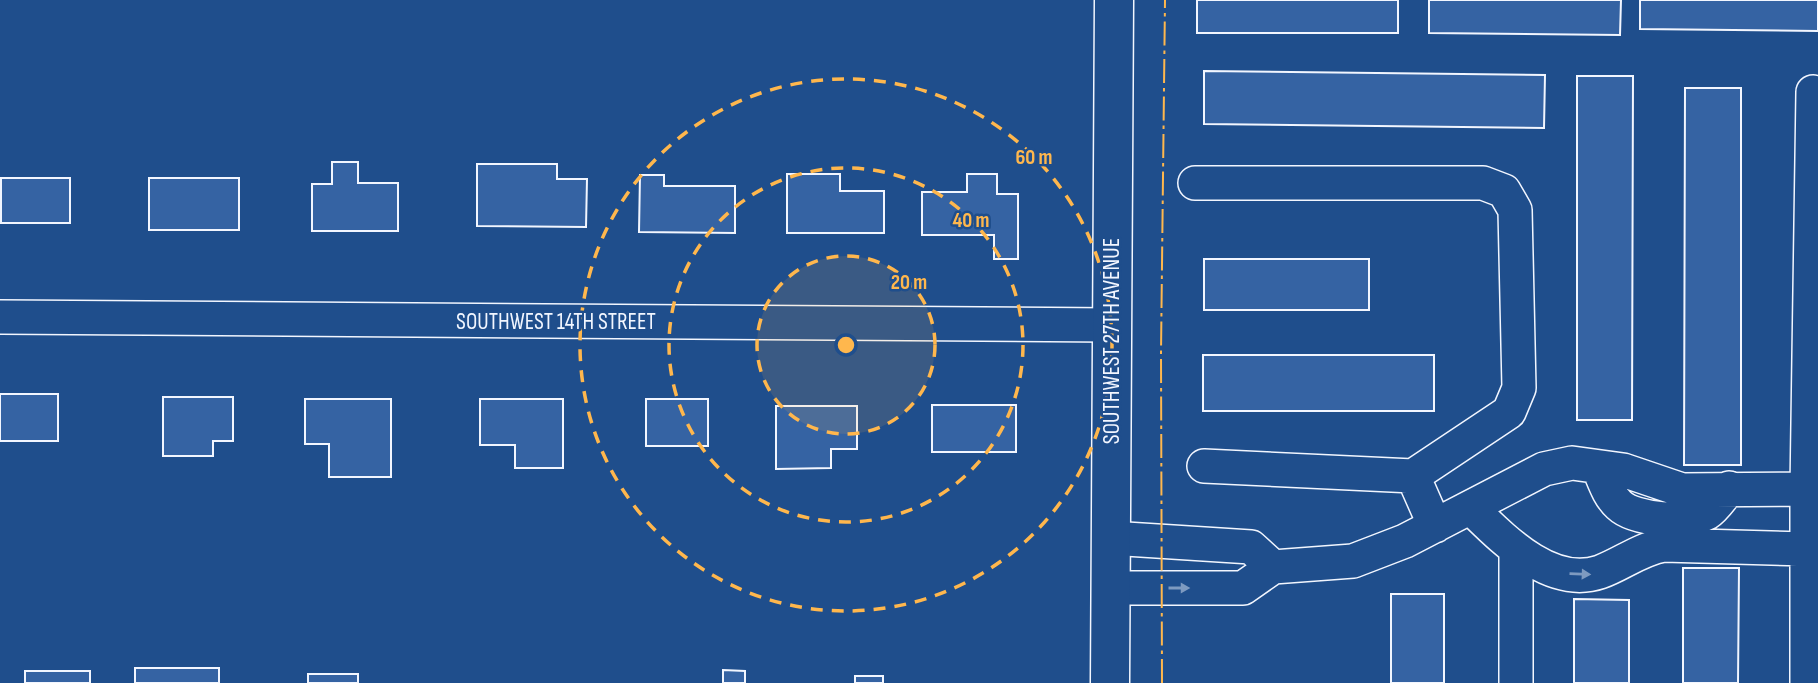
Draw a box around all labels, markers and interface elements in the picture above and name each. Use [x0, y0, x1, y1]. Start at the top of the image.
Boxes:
text: 60 m [1015, 145, 1053, 170]
text: 40 m [953, 208, 989, 233]
street label: SOUTHWEST 27TH AVENUE [1098, 238, 1126, 444]
text: 20 m [891, 270, 927, 295]
street label: SOUTHWEST 14TH STREET [456, 308, 656, 336]
centre of rings [834, 333, 858, 357]
one-way arrow [1569, 568, 1591, 580]
one-way arrow [1168, 582, 1190, 594]

